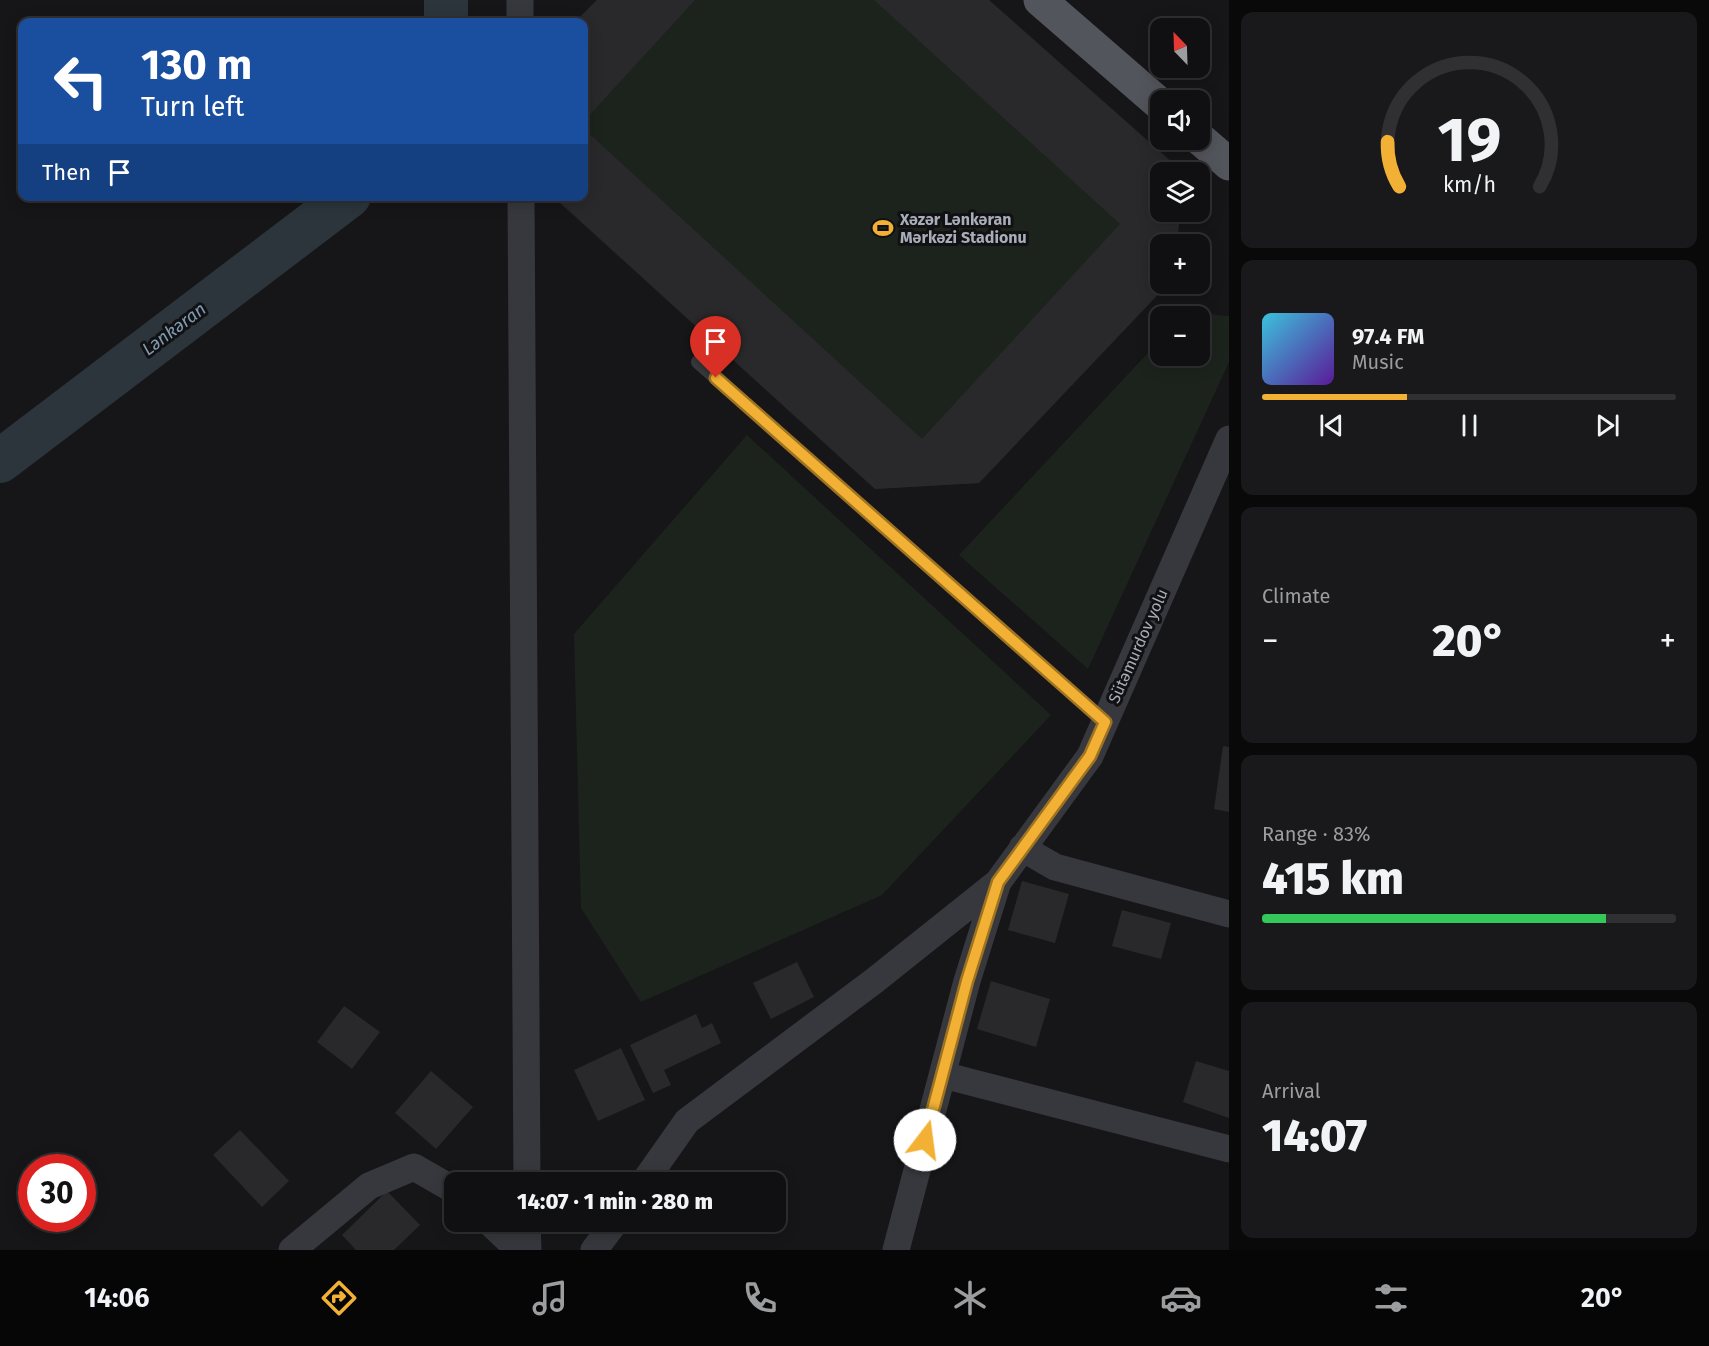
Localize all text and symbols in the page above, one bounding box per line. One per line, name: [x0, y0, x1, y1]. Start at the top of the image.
north arrow: [1150, 18, 1210, 78]
map controls: [1150, 18, 1210, 366]
text: 130 m: [141, 40, 252, 90]
icon: left: [42, 42, 120, 120]
button: sound: [1150, 90, 1210, 150]
text: Turn left: [141, 91, 244, 123]
text: 19: [1437, 103, 1501, 178]
icon: arrive: [103, 156, 136, 189]
text: Then: [42, 159, 91, 186]
button: layers: [1150, 162, 1210, 222]
text: km/h: [1442, 172, 1496, 198]
place label: Xəzər Lənkəran Mərkəzi Stadionu: [899, 210, 1027, 247]
sports icon: Xəzər Lənkəran Mərkəzi Stadionu: [871, 216, 895, 240]
button: +: [1150, 234, 1210, 294]
water label: Lənkəran: [138, 298, 210, 360]
button: −: [1150, 306, 1210, 366]
pin: [690, 316, 741, 378]
text: 97.4 FM: [1352, 323, 1424, 350]
icon: arrive: [699, 325, 732, 358]
text: Music: [1352, 350, 1404, 374]
icon: previous: [1315, 409, 1348, 442]
icon: pause: [1453, 409, 1486, 442]
icon: next: [1591, 409, 1624, 442]
text: Climate: [1262, 584, 1330, 608]
street label: Sütəmurdov yolu: [1104, 586, 1172, 706]
text: 20°: [1432, 614, 1506, 668]
text: −: [1262, 621, 1279, 661]
text: +: [1660, 621, 1676, 661]
text: Range · 83%: [1262, 822, 1370, 846]
text: 415 km: [1262, 852, 1404, 906]
text: Arrival: [1262, 1079, 1321, 1103]
position arrow: [893, 1108, 957, 1172]
text: 14:07: [1262, 1109, 1367, 1163]
speed limit sign: 30: [18, 1154, 96, 1232]
text: 14:07 · 1 min · 280 m: [517, 1188, 713, 1215]
icon: directions: [318, 1277, 360, 1319]
icon: music: [529, 1277, 571, 1319]
icon: phone: [739, 1277, 781, 1319]
icon: climate: [949, 1277, 991, 1319]
icon: car: [1160, 1277, 1202, 1319]
icon: filters: [1370, 1277, 1412, 1319]
text: 14:06: [84, 1282, 150, 1314]
text: 20°: [1581, 1282, 1625, 1314]

